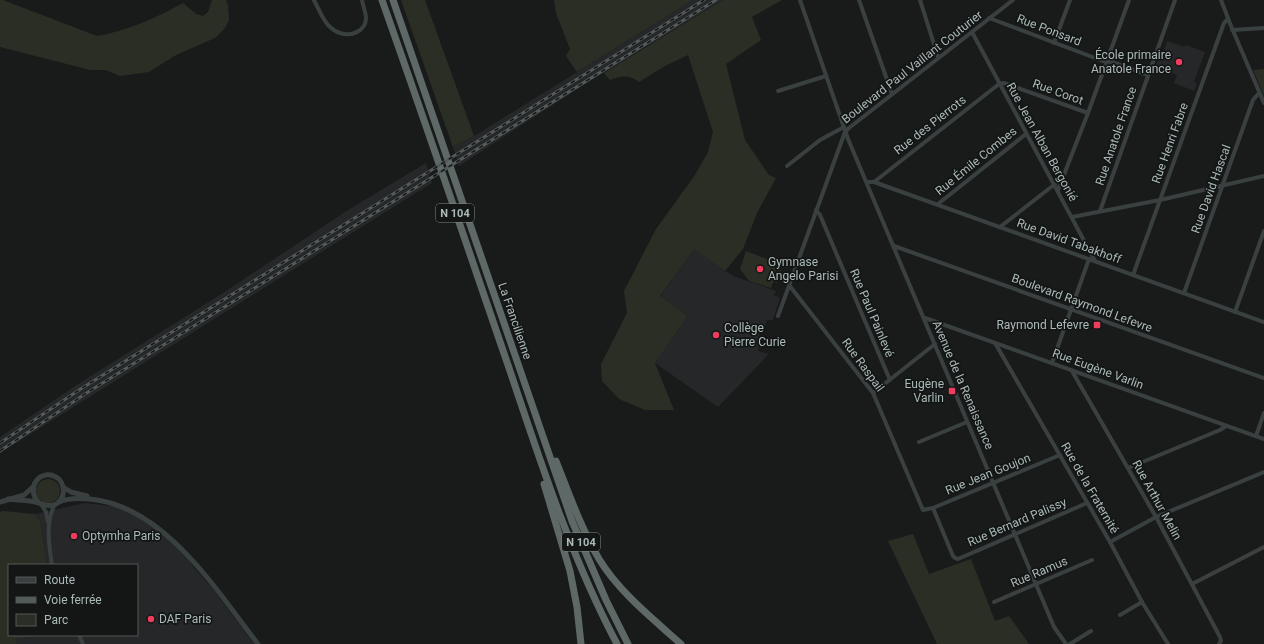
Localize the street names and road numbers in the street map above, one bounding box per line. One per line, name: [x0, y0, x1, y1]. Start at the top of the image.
street label: Boulevard Paul Vaillant Couturier: [839, 8, 985, 126]
street label: Rue Ponsard: [1015, 11, 1083, 49]
street label: Rue Corot: [1031, 76, 1085, 108]
street label: Rue Jean Alban Bergonié: [1004, 80, 1080, 204]
street label: Rue Anatole France: [1093, 85, 1139, 187]
street label: Rue des Pierrots: [891, 93, 969, 157]
street label: Rue Henri Fabre: [1149, 101, 1191, 185]
street label: Rue Émile Combes: [932, 123, 1019, 198]
street label: Rue David Hascal: [1188, 143, 1234, 235]
road number: N 104: [436, 204, 474, 222]
street label: Rue David Tabakhoff: [1015, 216, 1124, 267]
street label: Rue Paul Painlevé: [847, 267, 897, 359]
street label: Boulevard Raymond Lefevre: [1010, 271, 1154, 335]
street label: La Francilienne: [495, 281, 535, 361]
street label: Avenue de la Renaissance: [929, 318, 997, 452]
street label: Rue Raspail: [839, 336, 887, 394]
street label: Rue Eugène Varlin: [1050, 346, 1146, 392]
street label: Rue de la Fraternité: [1058, 440, 1122, 536]
street label: Rue Jean Goujon: [943, 451, 1033, 497]
street label: Rue Arthur Melin: [1129, 458, 1185, 542]
street label: Rue Bernard Palissy: [965, 495, 1069, 549]
road number: N 104: [562, 533, 600, 551]
street label: Rue Ramus: [1008, 554, 1070, 590]

